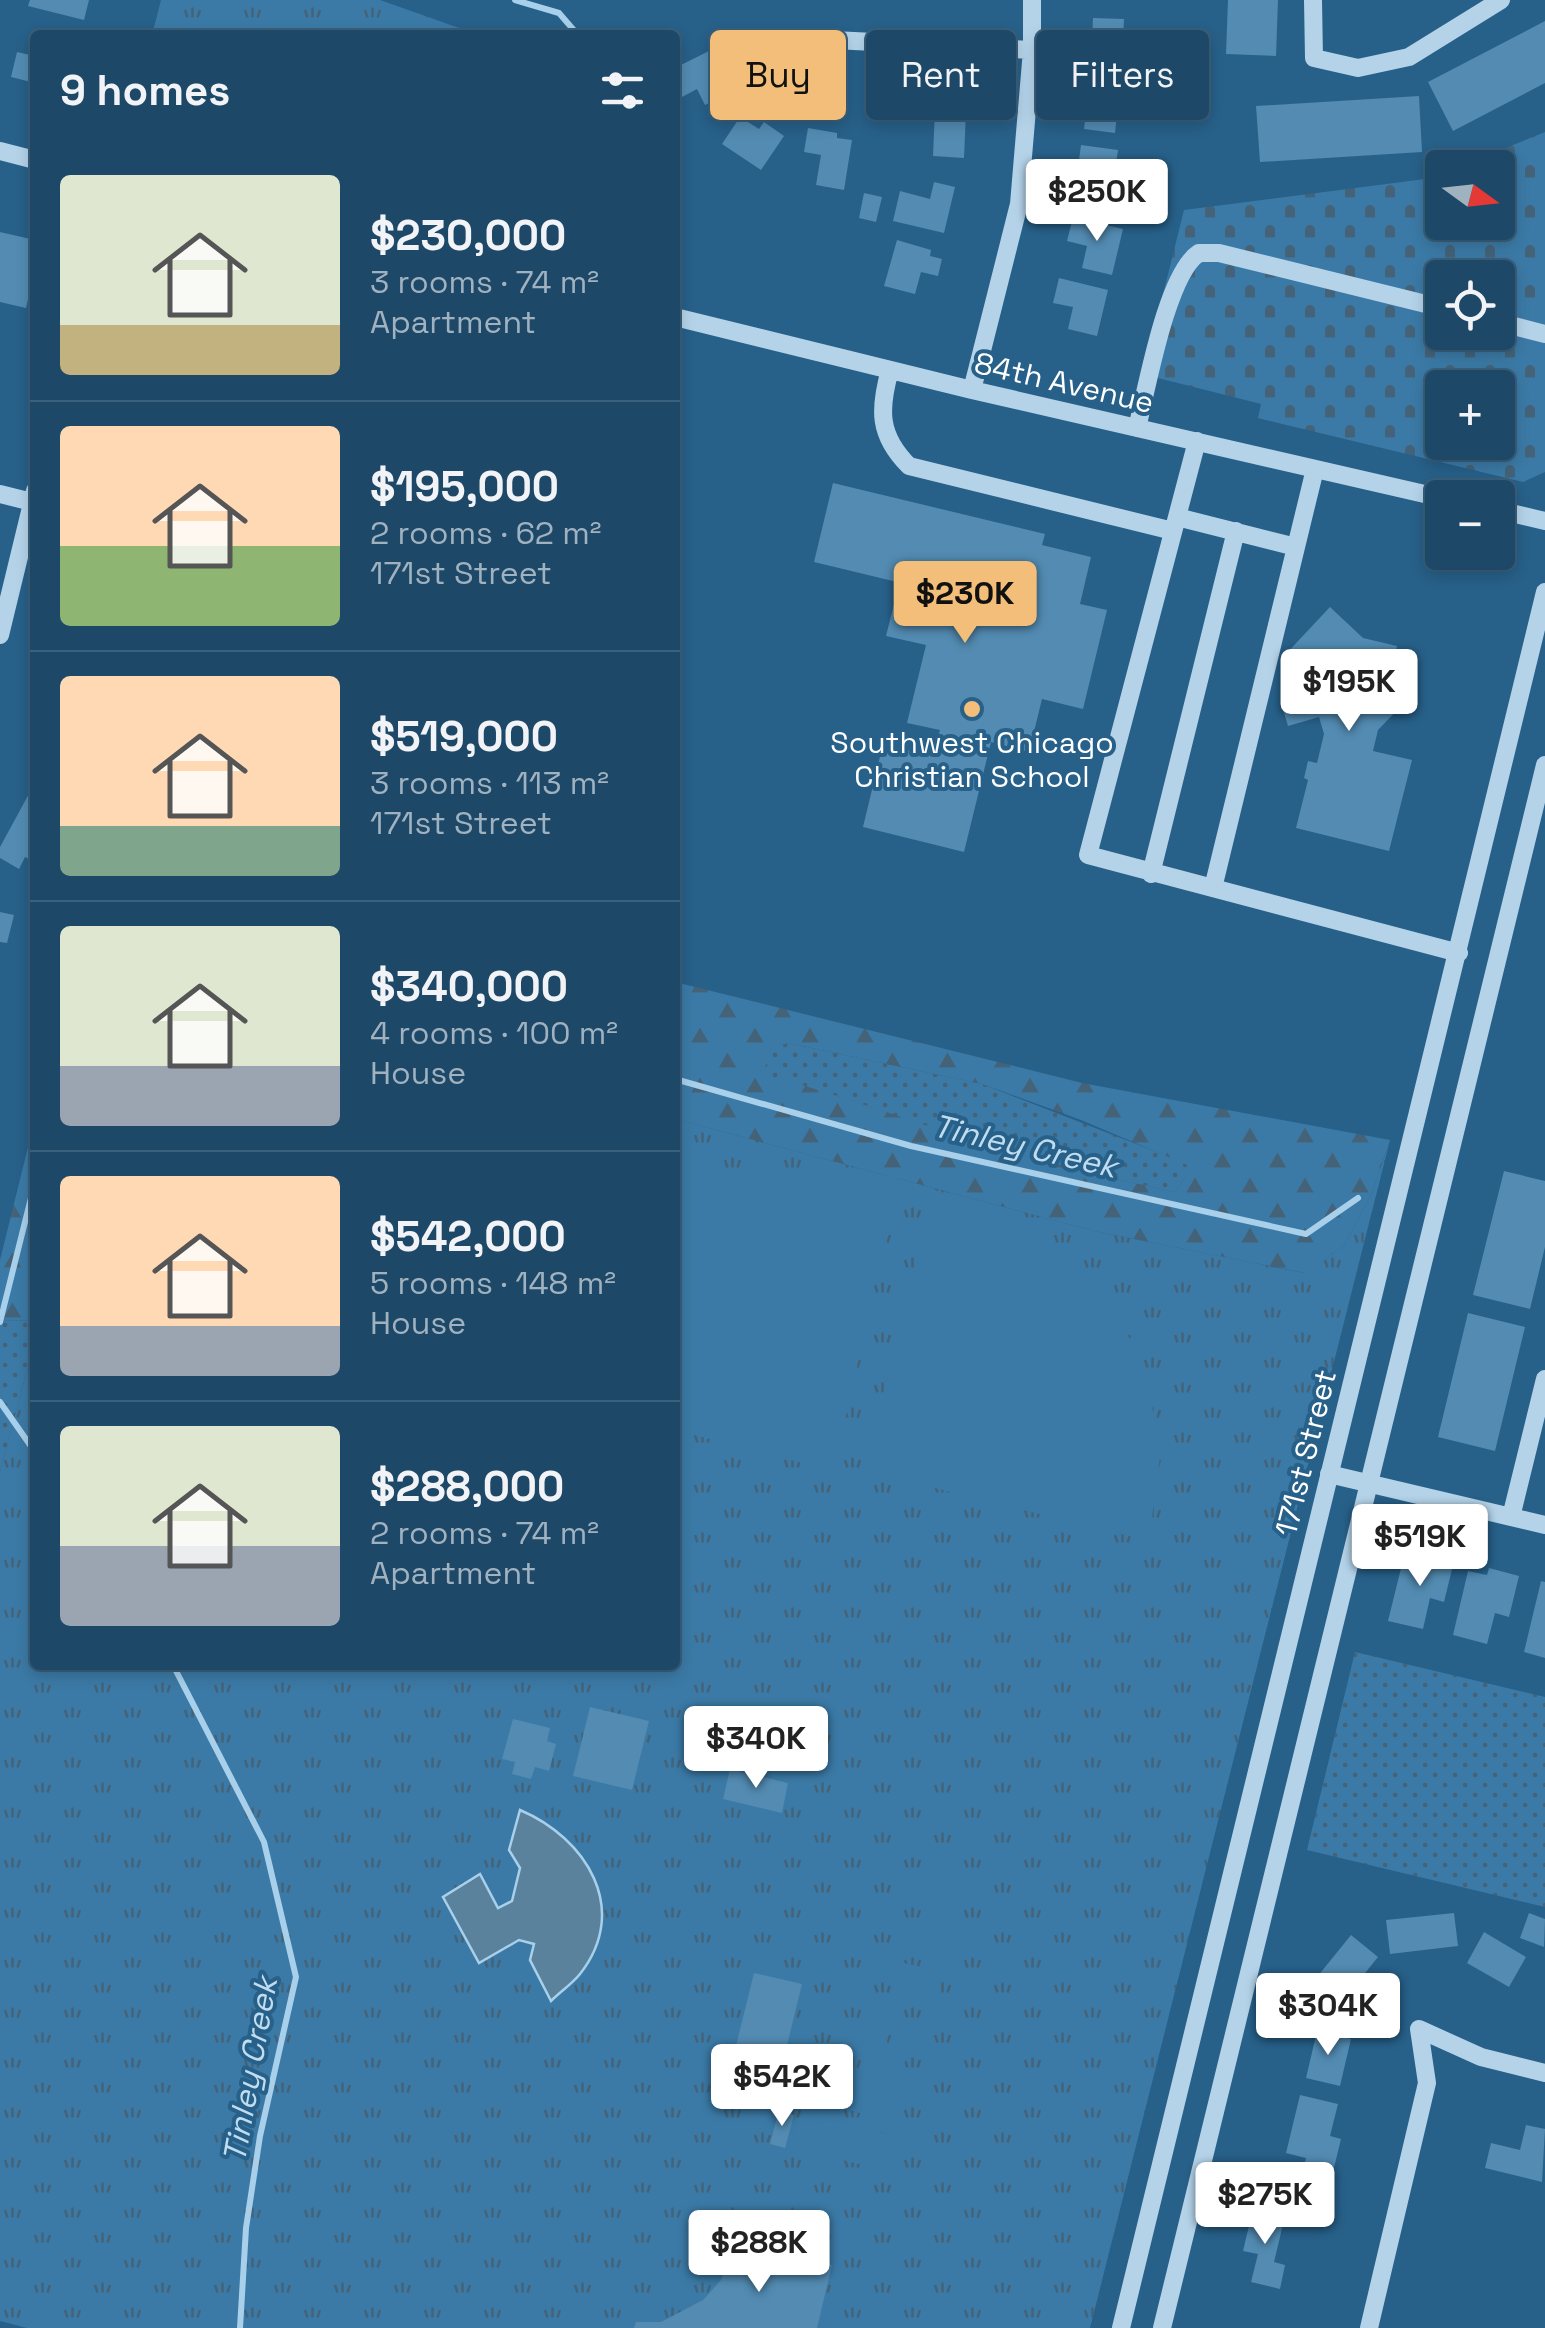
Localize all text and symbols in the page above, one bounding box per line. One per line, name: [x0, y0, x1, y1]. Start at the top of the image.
chip: Buy: [710, 30, 846, 120]
chip: Rent: [866, 30, 1016, 120]
chip: Filters: [1036, 30, 1209, 120]
icon: filters: [595, 63, 650, 118]
text: 9 homes: [60, 64, 230, 117]
north arrow: [1425, 150, 1515, 240]
map controls: [1425, 150, 1515, 570]
pin: $250K: [1027, 159, 1167, 244]
text: $250K: [1048, 171, 1146, 211]
text: $230,000: [370, 209, 566, 262]
icon: home: [140, 215, 260, 335]
button: locate: [1425, 260, 1515, 350]
text: 3 rooms · 74 m²: [370, 262, 599, 302]
text: Apartment: [370, 302, 536, 342]
street label: 84th Avenue: [971, 343, 1158, 422]
button: +: [1425, 370, 1515, 460]
text: $195,000: [370, 460, 559, 513]
icon: home: [140, 466, 260, 586]
button: −: [1425, 480, 1515, 570]
text: 2 rooms · 62 m²: [370, 513, 602, 553]
text: 171st Street: [370, 553, 552, 593]
pin: $230K: [895, 561, 1035, 646]
text: $230K: [916, 573, 1014, 613]
pin: $195K: [1279, 649, 1419, 734]
text: $195K: [1303, 661, 1395, 701]
marker: Southwest Chicago Christian School: [961, 698, 983, 720]
text: $519,000: [370, 710, 558, 763]
icon: home: [140, 716, 260, 836]
place label: Southwest Chicago Christian School: [830, 723, 1114, 796]
text: 3 rooms · 113 m²: [370, 763, 609, 803]
text: 171st Street: [370, 803, 552, 843]
text: $340,000: [370, 960, 568, 1013]
icon: home: [140, 966, 260, 1086]
text: 4 rooms · 100 m²: [370, 1013, 618, 1053]
text: House: [370, 1053, 466, 1093]
water label: Tinley Creek: [929, 1105, 1125, 1187]
text: $542,000: [370, 1210, 566, 1263]
icon: home: [140, 1216, 260, 1336]
text: 5 rooms · 148 m²: [370, 1263, 616, 1303]
text: House: [370, 1303, 466, 1343]
street label: 171st Street: [1266, 1366, 1345, 1540]
text: $288,000: [370, 1460, 564, 1513]
icon: home: [140, 1466, 260, 1586]
pin: $519K: [1350, 1504, 1490, 1589]
text: 2 rooms · 74 m²: [370, 1513, 599, 1553]
text: $519K: [1374, 1516, 1466, 1556]
text: Apartment: [370, 1553, 536, 1593]
pin: $340K: [686, 1706, 826, 1791]
text: $340K: [706, 1718, 806, 1758]
water label: Tinley Creek: [214, 1970, 287, 2166]
pin: $304K: [1258, 1973, 1398, 2058]
text: $304K: [1278, 1985, 1378, 2025]
pin: $542K: [712, 2044, 852, 2129]
text: $542K: [733, 2056, 831, 2096]
pin: $275K: [1195, 2162, 1335, 2247]
text: $275K: [1217, 2174, 1313, 2214]
pin: $288K: [689, 2210, 829, 2295]
text: $288K: [711, 2222, 807, 2262]

